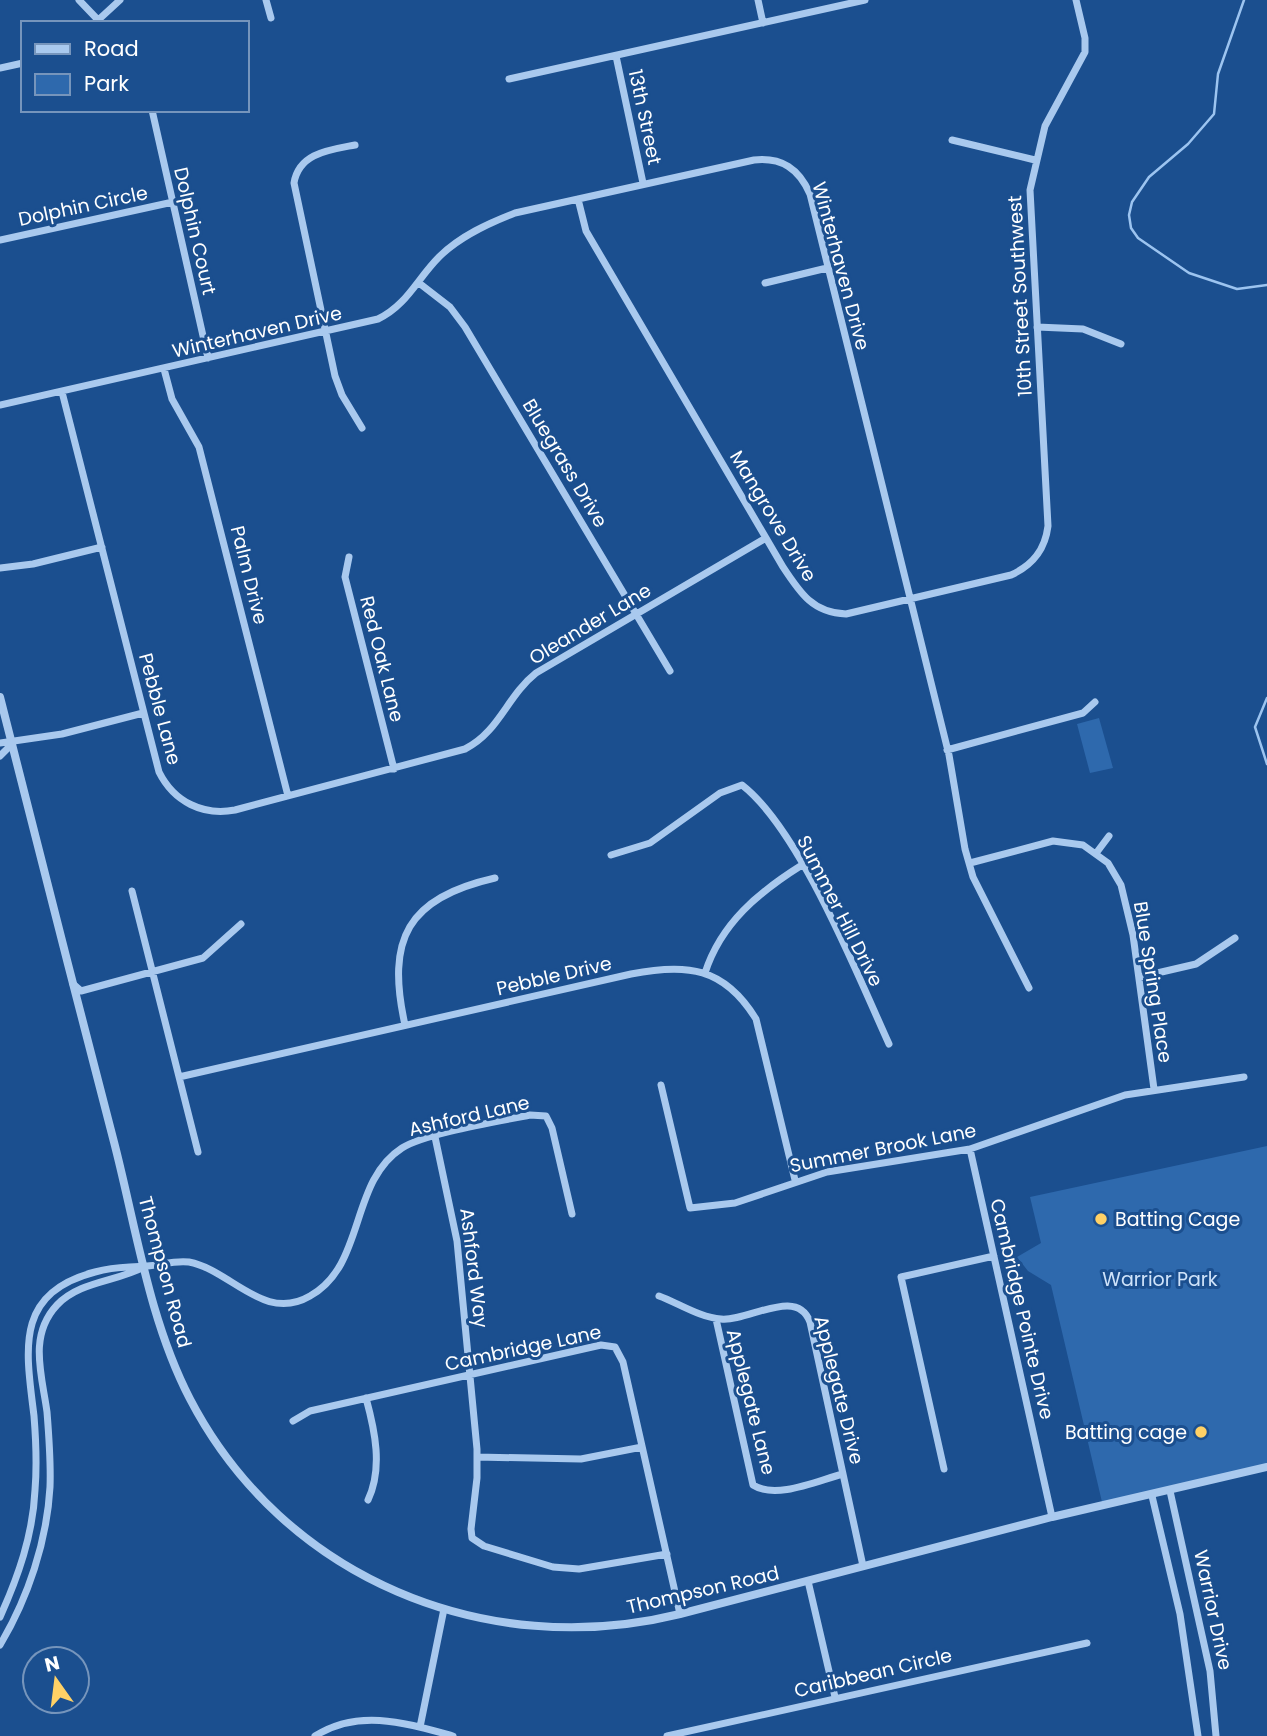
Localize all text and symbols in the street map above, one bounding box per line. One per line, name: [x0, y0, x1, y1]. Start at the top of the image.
legend: [21, 21, 248, 112]
text: Road: [84, 34, 139, 63]
street label: 13th Street: [622, 67, 668, 167]
text: Park: [84, 69, 129, 98]
street label: Dolphin Court: [167, 165, 223, 298]
street label: Dolphin Circle: [16, 179, 150, 233]
street label: Winterhaven Drive: [806, 179, 876, 353]
street label: 10th Street Southwest: [1001, 195, 1039, 397]
street label: Winterhaven Drive: [169, 299, 345, 365]
street label: Bluegrass Drive: [516, 394, 614, 532]
street label: Mangrove Drive: [723, 445, 823, 587]
street label: Palm Drive: [224, 523, 274, 627]
street label: Oleander Lane: [524, 577, 656, 671]
street label: Red Oak Lane: [353, 593, 411, 725]
street label: Pebble Lane: [132, 650, 188, 768]
street label: Summer Hill Drive: [790, 831, 890, 991]
street label: Blue Spring Place: [1127, 899, 1179, 1065]
street label: Pebble Drive: [494, 950, 614, 1002]
street label: Ashford Lane: [406, 1089, 532, 1143]
street label: Summer Brook Lane: [788, 1117, 978, 1179]
street label: Thompson Road: [132, 1193, 198, 1351]
street label: Cambridge Pointe Drive: [983, 1196, 1061, 1422]
place label: Batting Cage: [1115, 1206, 1240, 1233]
street label: Ashford Way: [453, 1207, 495, 1330]
marker: Batting Cage: [1093, 1211, 1109, 1227]
park label: Warrior Park: [1102, 1266, 1218, 1293]
street label: Applegate Drive: [808, 1313, 870, 1467]
street label: Cambridge Lane: [442, 1318, 604, 1378]
street label: Applegate Lane: [720, 1326, 782, 1478]
place label: Batting cage: [1065, 1419, 1187, 1446]
marker: Batting cage: [1193, 1424, 1209, 1440]
street label: Warrior Drive: [1187, 1547, 1239, 1673]
street label: Thompson Road: [624, 1559, 782, 1621]
street label: Caribbean Circle: [791, 1642, 955, 1704]
north arrow: [21, 1645, 91, 1715]
text: N: [42, 1649, 62, 1679]

